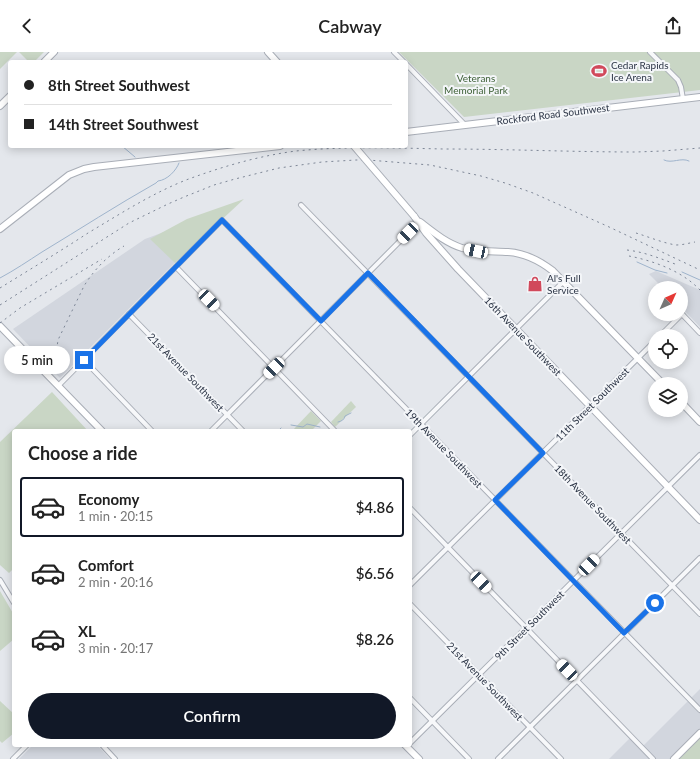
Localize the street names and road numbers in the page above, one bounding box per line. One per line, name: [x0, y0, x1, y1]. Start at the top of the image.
street label: Rockford Road Southwest: [496, 101, 611, 127]
street label: 16th Avenue Southwest: [482, 294, 564, 378]
street label: 21st Avenue Southwest: [146, 330, 227, 414]
street label: 11th Street Southwest: [553, 364, 632, 443]
street label: 19th Avenue Southwest: [403, 406, 485, 490]
street label: 18th Avenue Southwest: [552, 462, 634, 546]
street label: 9th Street Southwest: [492, 588, 566, 662]
street label: 21st Avenue Southwest: [445, 639, 526, 723]

